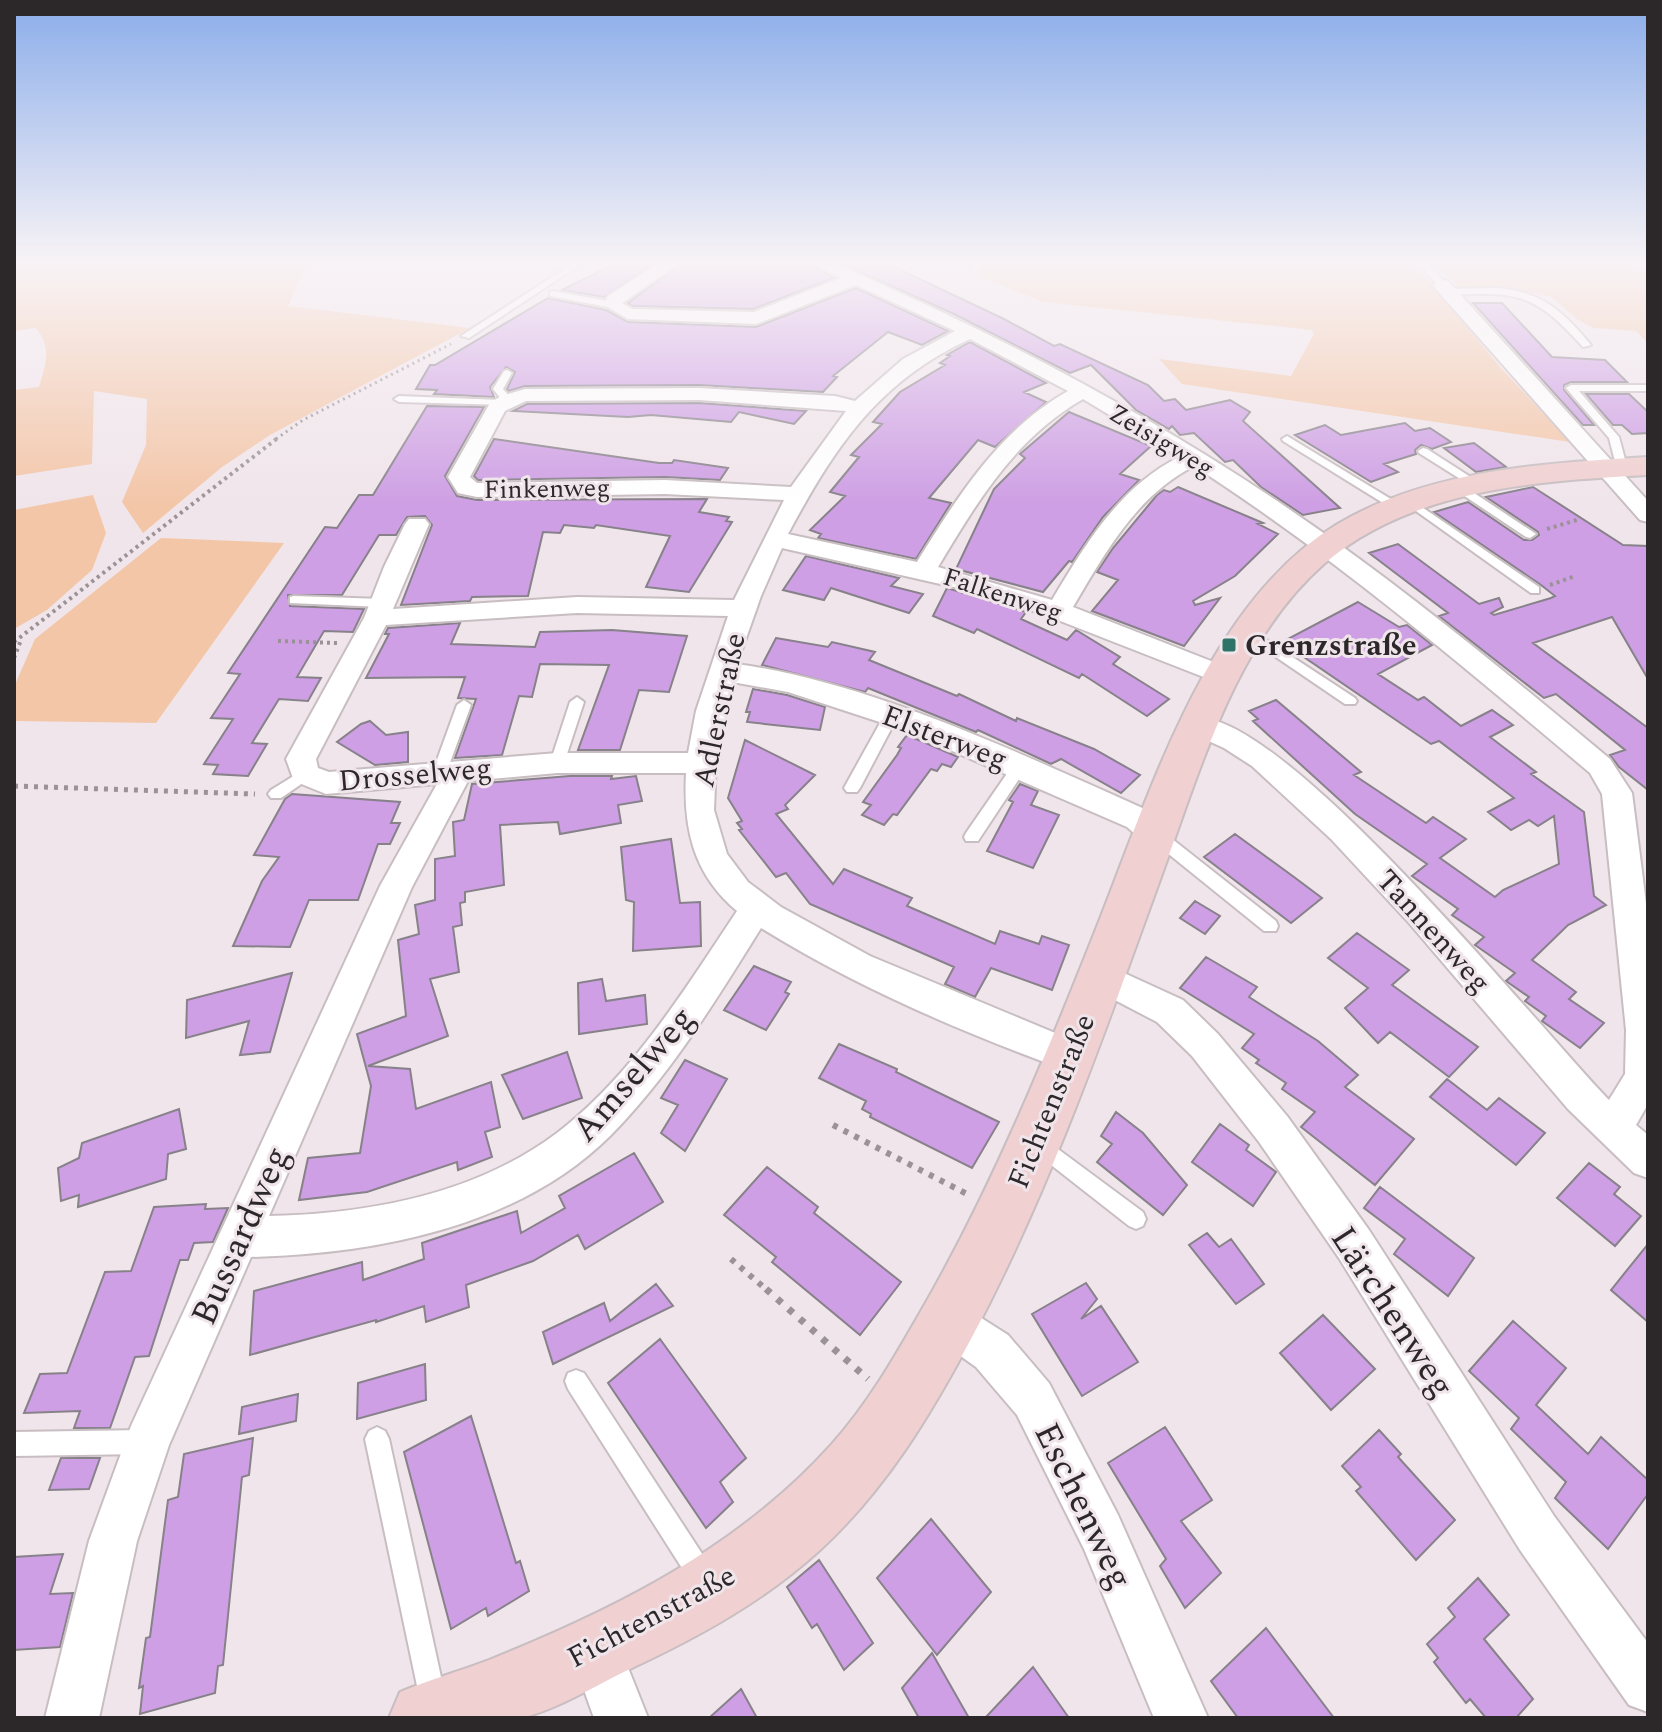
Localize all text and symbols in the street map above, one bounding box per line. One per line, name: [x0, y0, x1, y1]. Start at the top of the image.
street label: Zeisigweg: [1101, 394, 1222, 488]
street label: Finkenweg: [483, 468, 611, 510]
street label: Falkenweg: [938, 557, 1068, 633]
place label: Grenzstraße: [1245, 623, 1417, 669]
street label: Adlerstraße: [681, 629, 759, 792]
marker: Grenzstraße: [1220, 636, 1238, 654]
street label: Elsterweg: [875, 693, 1014, 783]
street label: Drosselweg: [336, 745, 494, 805]
street label: Tannenweg: [1365, 859, 1502, 1004]
street label: Amselweg: [559, 994, 709, 1155]
street label: Fichtenstraße: [996, 1007, 1108, 1196]
street label: Bussardweg: [177, 1138, 305, 1334]
street label: Lärchenweg: [1316, 1216, 1468, 1409]
street label: Eschenweg: [1019, 1413, 1147, 1599]
street label: Fichtenstraße: [559, 1553, 744, 1681]

